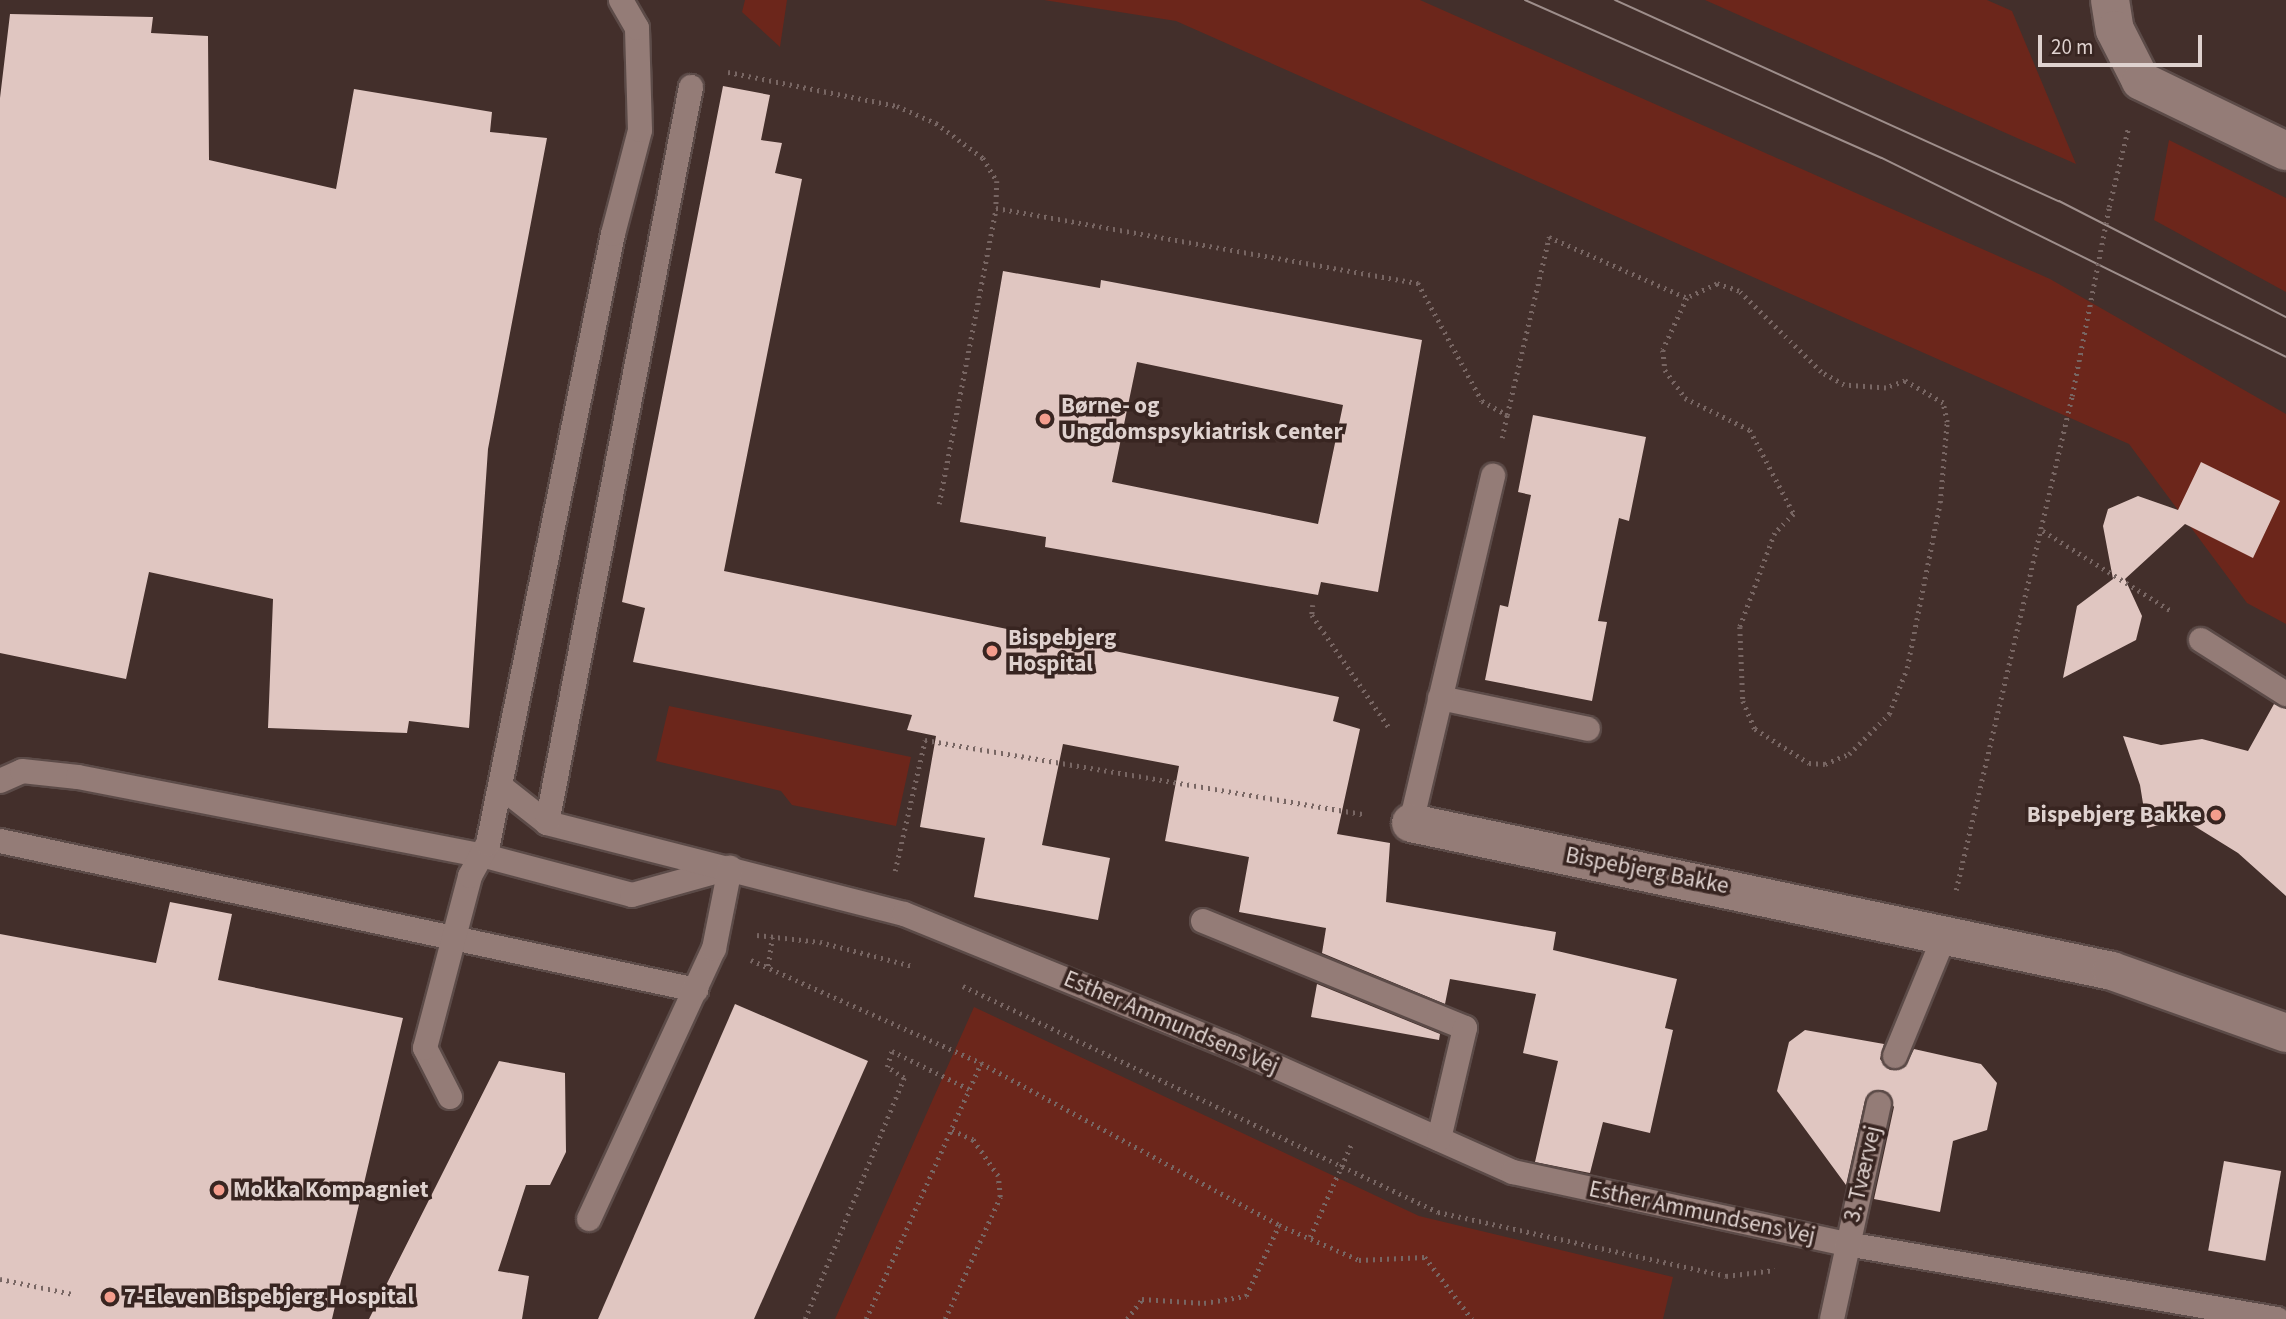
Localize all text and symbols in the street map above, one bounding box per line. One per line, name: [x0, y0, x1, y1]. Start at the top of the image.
scale bar: [2041, 21, 2206, 65]
text: 20 m: [2051, 32, 2093, 62]
place label: Børne- og Ungdomspsykiatrisk Center: [1061, 392, 1343, 446]
marker: Børne- og Ungdomspsykiatrisk Center: [1035, 409, 1055, 429]
place label: Bispebjerg Hospital: [1008, 624, 1116, 678]
marker: Bispebjerg Hospital: [982, 641, 1002, 661]
place label: Bispebjerg Bakke: [2027, 801, 2202, 829]
marker: Bispebjerg Bakke: [2208, 807, 2224, 823]
street label: Bispebjerg Bakke: [1563, 842, 1731, 900]
street label: Esther Ammundsens Vej: [1060, 965, 1282, 1081]
street label: 3. Tværvej: [1839, 1123, 1887, 1225]
place label: Mokka Kompagniet: [233, 1176, 429, 1204]
street label: Esther Ammundsens Vej: [1586, 1176, 1818, 1250]
marker: Mokka Kompagniet: [211, 1182, 227, 1198]
place label: 7-Eleven Bispebjerg Hospital: [124, 1283, 414, 1311]
marker: 7-Eleven Bispebjerg Hospital: [102, 1289, 118, 1305]

